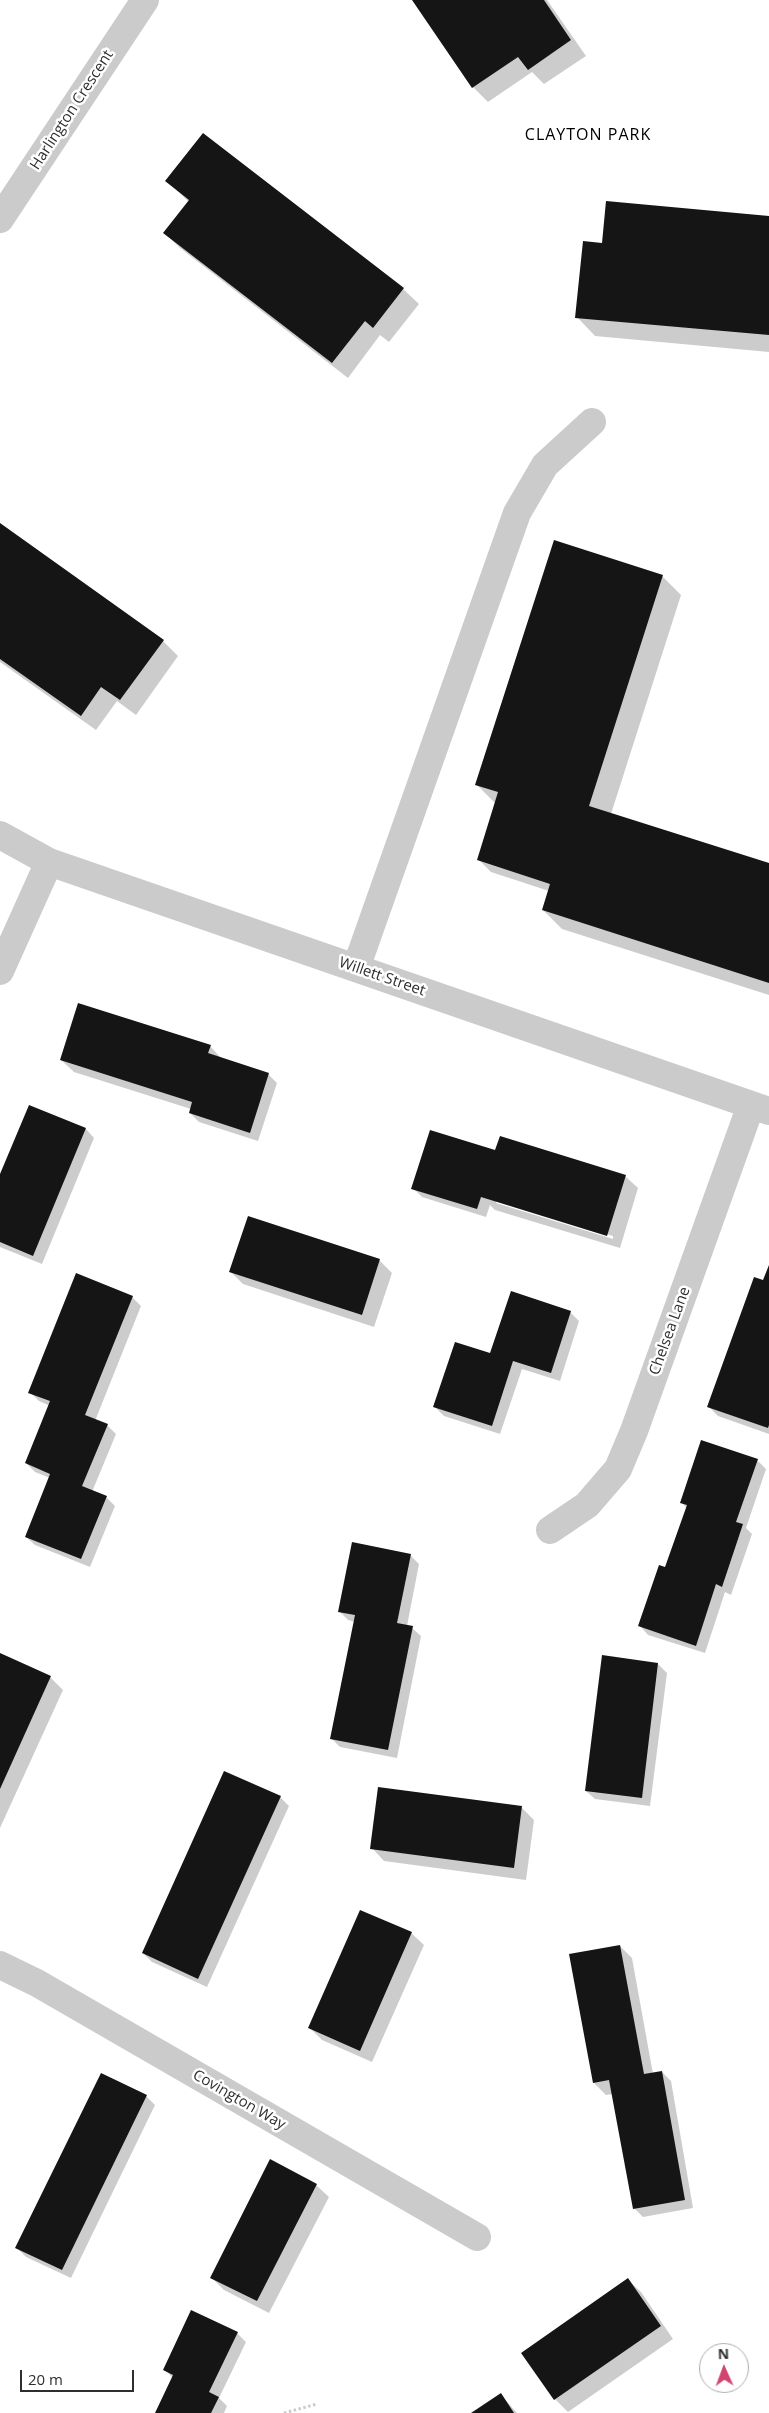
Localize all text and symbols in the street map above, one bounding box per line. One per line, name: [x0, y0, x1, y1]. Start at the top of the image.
street label: Harlington Crescent: [27, 47, 117, 173]
district label: CLAYTON PARK: [523, 125, 653, 145]
street label: Willett Street: [336, 954, 428, 1000]
street label: Chelsea Lane: [646, 1284, 694, 1378]
street label: Covington Way: [189, 2066, 289, 2134]
north arrow: [699, 2343, 749, 2393]
text: N: [717, 2344, 730, 2363]
scale bar: [22, 2360, 136, 2392]
text: 20 m: [28, 2369, 63, 2389]

